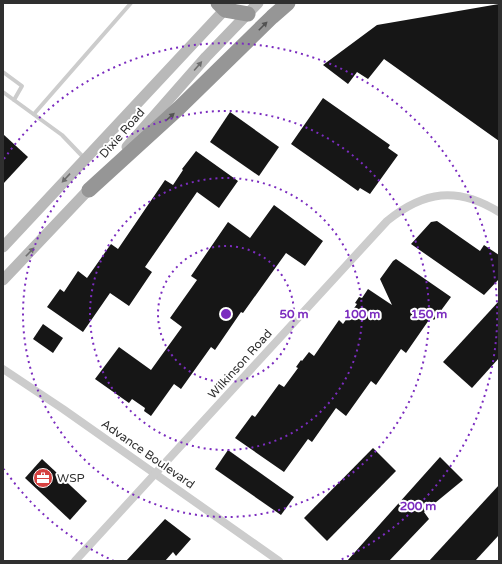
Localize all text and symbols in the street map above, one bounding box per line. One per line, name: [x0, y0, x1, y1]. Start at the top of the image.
one-way arrow: [258, 21, 268, 31]
one-way arrow: [194, 61, 203, 72]
street label: Dixie Road: [97, 105, 147, 161]
one-way arrow: [165, 112, 175, 121]
one-way arrow: [62, 173, 71, 184]
one-way arrow: [25, 247, 34, 256]
centre of rings: [219, 307, 233, 321]
text: 50 m: [279, 307, 309, 321]
text: 100 m: [344, 307, 380, 321]
text: 150 m: [411, 307, 447, 321]
street label: Wilkinson Road: [205, 326, 275, 402]
street label: Advance Boulevard: [99, 417, 197, 491]
office icon: WSP: [32, 467, 54, 489]
place label: WSP: [57, 471, 85, 485]
text: 200 m: [400, 499, 436, 513]

